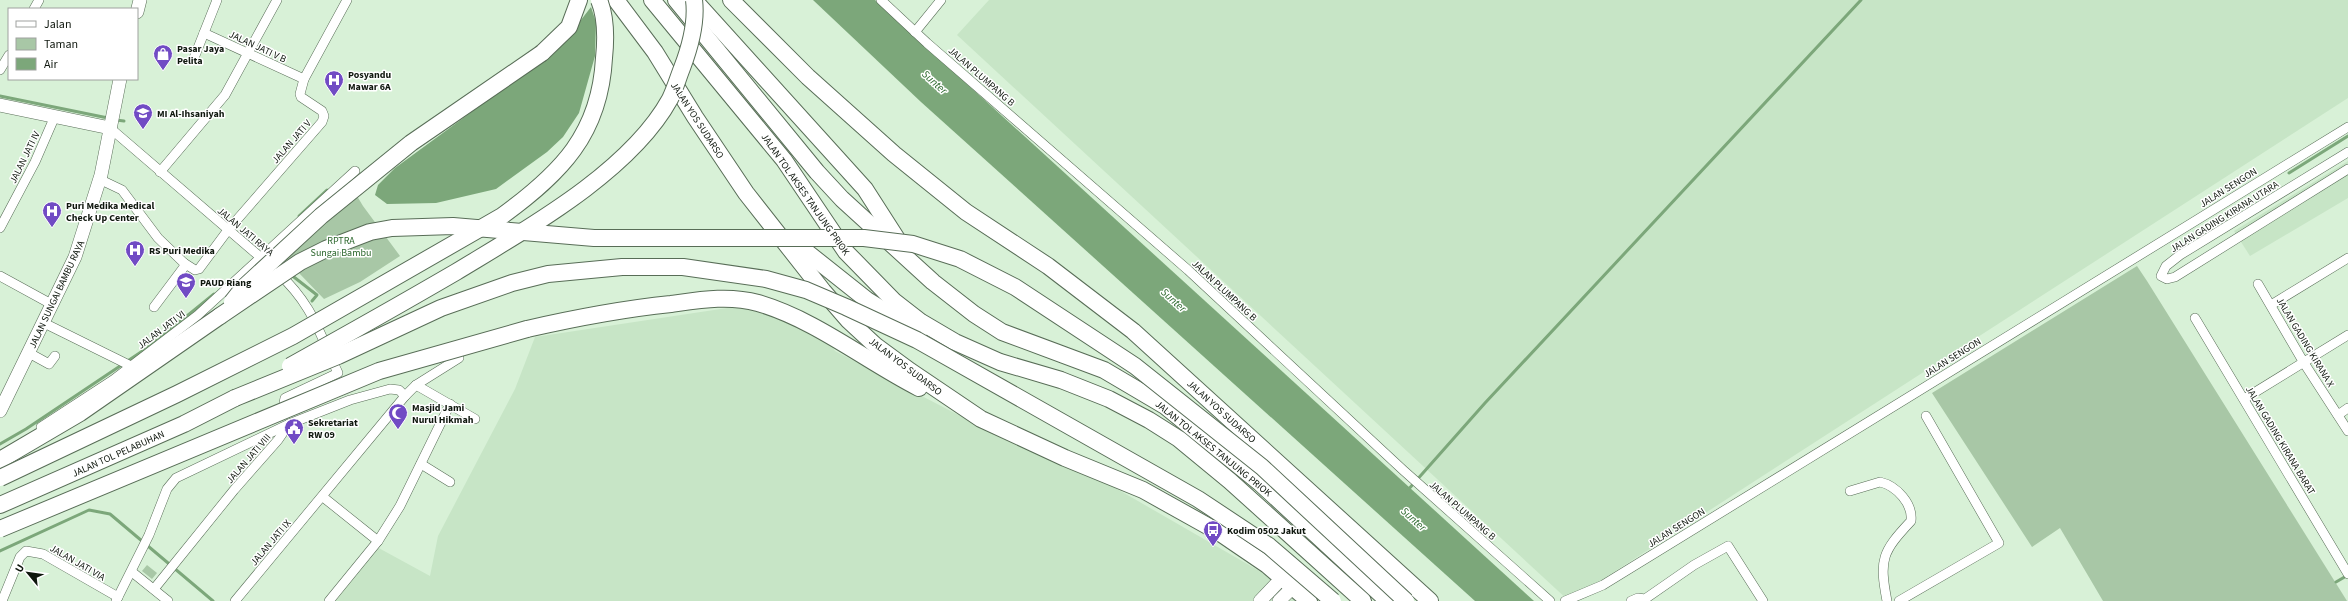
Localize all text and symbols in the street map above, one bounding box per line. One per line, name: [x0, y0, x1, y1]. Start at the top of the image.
legend: [8, 8, 138, 80]
text: Jalan: [44, 16, 71, 33]
street label: JALAN JATI V B: [227, 28, 289, 66]
text: Taman: [44, 36, 78, 53]
place label: Pasar Jaya Pelita: [177, 42, 224, 68]
shop icon: Pasar Jaya Pelita: [152, 43, 174, 71]
street label: JALAN PLUMPANG B: [945, 44, 1018, 110]
text: Air: [44, 56, 58, 73]
water label: Sunter: [919, 67, 952, 99]
place label: Posyandu Mawar 6A: [348, 68, 391, 94]
hospital icon: Posyandu Mawar 6A: [323, 69, 345, 97]
street label: JALAN YOS SUDARSO: [667, 80, 727, 162]
school or university icon: MI Al-Ihsaniyah: [132, 102, 154, 130]
place label: MI Al-Ihsaniyah: [157, 107, 225, 121]
street label: JALAN JATI V: [269, 116, 315, 167]
street label: JALAN JATI IV: [6, 128, 44, 186]
street label: JALAN TOL AKSES TANJUNG PRIOK: [758, 131, 853, 258]
street label: JALAN SENGON: [2197, 165, 2260, 211]
street label: JALAN GADING KIRANA UTARA: [2168, 177, 2282, 256]
place label: Puri Medika Medical Check Up Center: [66, 199, 154, 225]
hospital icon: Puri Medika Medical Check Up Center: [41, 200, 63, 228]
street label: JALAN JATI RAYA: [214, 204, 277, 260]
park label: RPTRA Sungai Bambu: [311, 234, 371, 260]
street label: JALAN SUNGAI BAMBU RAYA: [26, 238, 88, 351]
hospital icon: RS Puri Medika: [124, 239, 146, 267]
place label: RS Puri Medika: [149, 244, 215, 258]
street label: JALAN PLUMPANG B: [1189, 257, 1260, 325]
school or university icon: PAUD Riang: [175, 271, 197, 299]
place label: PAUD Riang: [200, 276, 252, 290]
water label: Sunter: [1158, 285, 1191, 317]
street label: JALAN GADING KIRANA X: [2273, 295, 2338, 390]
street label: JALAN JATI VI: [135, 307, 188, 352]
street label: JALAN YOS SUDARSO: [866, 335, 945, 399]
street label: JALAN SENGON: [1921, 335, 1984, 381]
street label: JALAN YOS SUDARSO: [1184, 377, 1259, 447]
street label: JALAN GADING KIRANA BARAT: [2242, 384, 2319, 498]
street label: JALAN TOL AKSES TANJUNG PRIOK: [1152, 397, 1275, 500]
place label: Masjid Jami Nurul Hikmah: [412, 401, 474, 427]
mosque icon: Masjid Jami Nurul Hikmah: [387, 402, 409, 430]
place label: Sekretariat RW 09: [308, 416, 358, 442]
public building icon: Sekretariat RW 09: [283, 417, 305, 445]
street label: JALAN TOL PELABUHAN: [70, 427, 167, 481]
street label: JALAN JATI VIII: [223, 431, 274, 487]
street label: JALAN PLUMPANG B: [1426, 478, 1499, 544]
water label: Sunter: [1398, 504, 1431, 536]
street label: JALAN SENGON: [1645, 505, 1708, 551]
street label: JALAN JATI IX: [247, 517, 294, 569]
bus stop icon: Kodim 0502 Jakut: [1202, 519, 1224, 547]
place label: Kodim 0502 Jakut: [1227, 524, 1306, 538]
street label: JALAN JATI VIA: [47, 541, 108, 585]
north arrow: [8, 553, 48, 593]
text: U: [11, 562, 28, 575]

